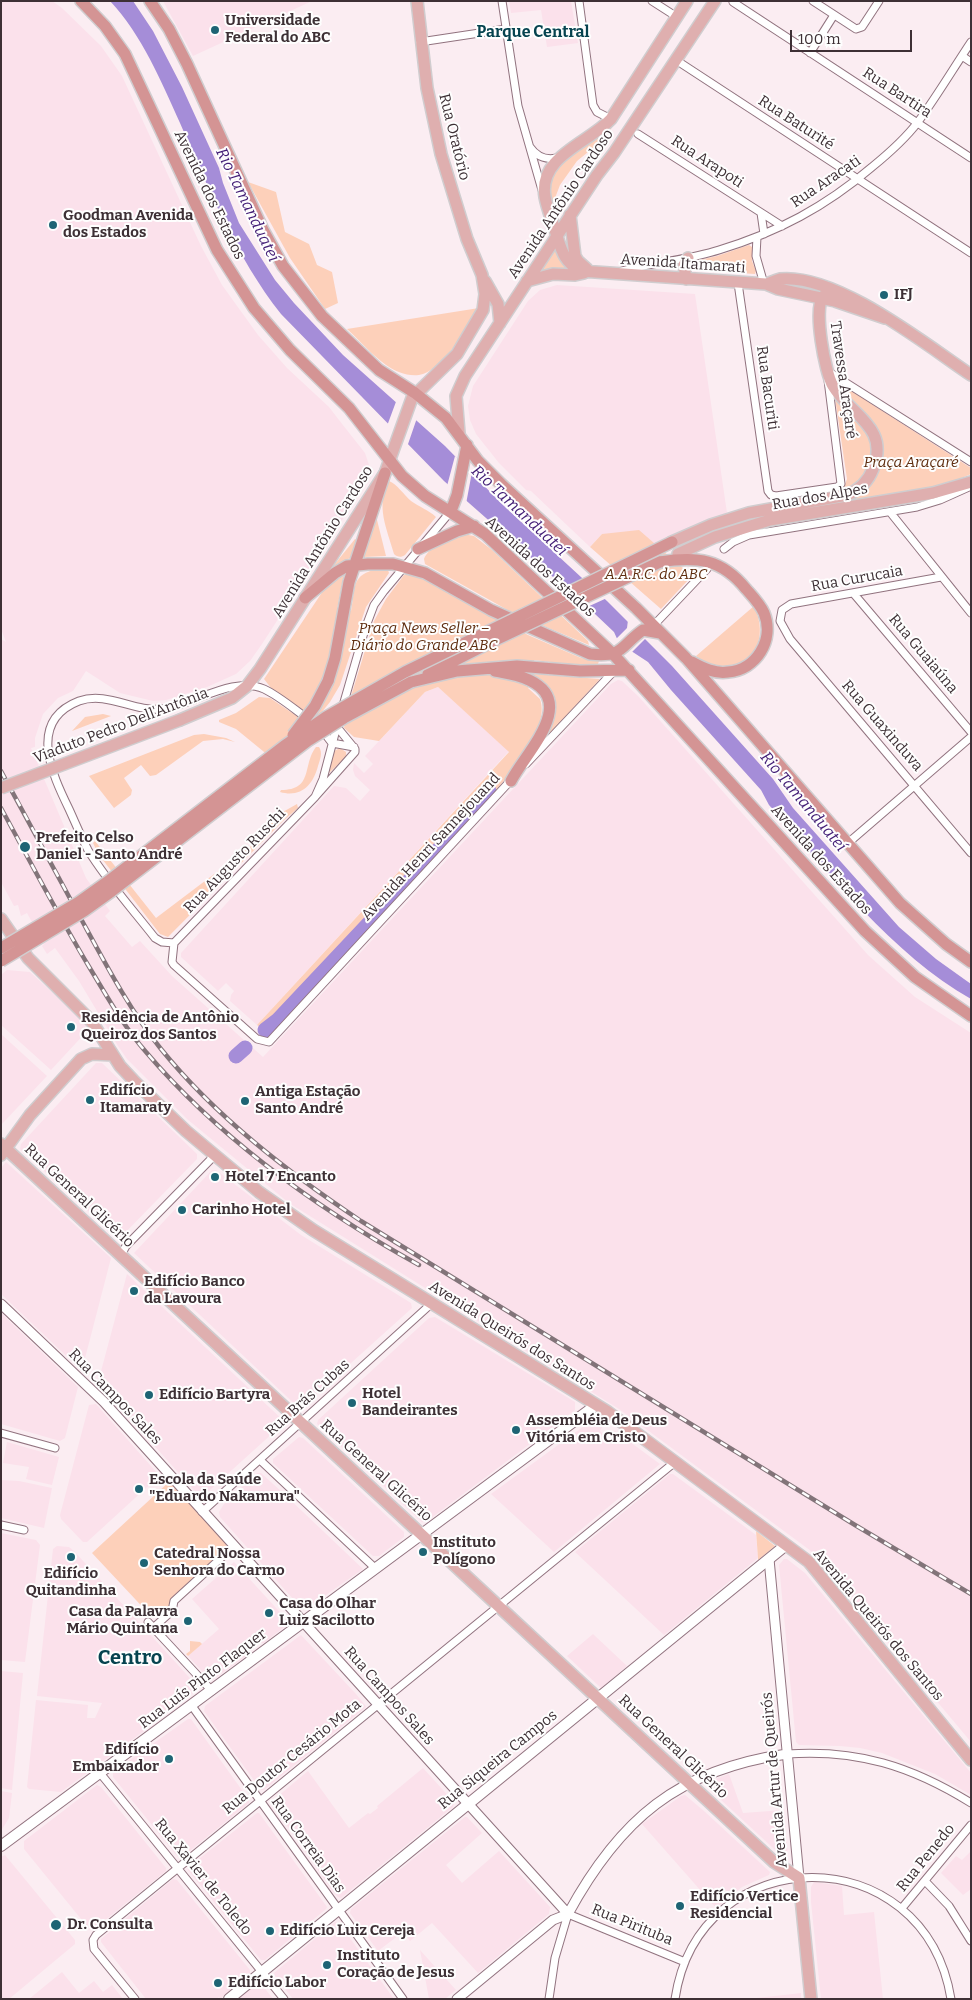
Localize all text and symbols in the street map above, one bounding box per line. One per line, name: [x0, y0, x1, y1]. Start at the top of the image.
place label: Universidade Federal do ABC: [225, 12, 331, 47]
scale bar: [792, 20, 914, 52]
district label: Parque Central: [476, 23, 590, 43]
marker: Universidade Federal do ABC: [209, 24, 221, 36]
text: 100 m: [798, 30, 841, 48]
street label: Rua Bartira: [859, 64, 935, 122]
street label: Rua Oratório: [435, 92, 473, 182]
street label: Rua Baturité: [755, 92, 837, 154]
street label: Avenida Antônio Cardoso: [504, 126, 618, 282]
street label: Avenida dos Estados: [170, 127, 248, 263]
street label: Rua Arapoti: [668, 132, 746, 192]
water label: Rio Tamanduateí: [211, 145, 283, 265]
street label: Rua Aracati: [788, 152, 864, 212]
place label: Goodman Avenida dos Estados: [63, 207, 193, 242]
marker: Goodman Avenida dos Estados: [47, 219, 59, 231]
street label: Avenida Itamarati: [620, 251, 746, 277]
place label: IFJ: [894, 286, 913, 304]
marker: IFJ: [878, 289, 890, 301]
street label: Travessa Araçaré: [826, 320, 860, 440]
street label: Rua Bacuriti: [752, 345, 782, 431]
park label: Praça Araçaré: [863, 454, 959, 472]
water label: Rio Tamanduateí: [467, 462, 571, 560]
street label: Avenida Antônio Cardoso: [269, 463, 377, 621]
street label: Rua dos Alpes: [771, 480, 869, 514]
street label: Avenida dos Estados: [481, 513, 599, 621]
street label: Rua Curucaia: [810, 562, 904, 596]
park label: A.A.R.C. do ABC: [605, 566, 707, 584]
street label: Rua Guaiaúna: [885, 611, 961, 697]
park label: Praça News Seller – Diário do Grande ABC: [350, 620, 498, 655]
street label: Rua Guaxinduva: [838, 677, 926, 775]
street label: Viaduto Pedro Dell'Antônia: [31, 684, 211, 768]
water label: Rio Tamanduateí: [756, 748, 850, 856]
street label: Avenida Henri Sannejouand: [358, 769, 504, 925]
street label: Avenida dos Estados: [767, 801, 875, 919]
street label: Rua Augusto Ruschi: [180, 805, 290, 917]
place label: Prefeito Celso Daniel - Santo André: [36, 829, 182, 864]
marker: Prefeito Celso Daniel - Santo André: [18, 840, 32, 854]
place label: Residência de Antônio Queiroz dos Santos: [81, 1009, 239, 1044]
marker: Residência de Antônio Queiroz dos Santos: [65, 1021, 77, 1033]
place label: Edifício Itamaraty: [100, 1082, 172, 1117]
place label: Antiga Estação Santo André: [255, 1083, 360, 1118]
marker: Edifício Itamaraty: [84, 1094, 96, 1106]
marker: Antiga Estação Santo André: [239, 1095, 251, 1107]
street label: Rua General Glicério: [20, 1140, 138, 1252]
place label: Hotel 7 Encanto: [225, 1168, 336, 1186]
marker: Hotel 7 Encanto: [209, 1171, 221, 1183]
place label: Carinho Hotel: [192, 1201, 291, 1219]
marker: Carinho Hotel: [176, 1204, 188, 1216]
place label: Edifício Banco da Lavoura: [144, 1273, 245, 1308]
street label: Avenida Queirós dos Santos: [425, 1277, 599, 1395]
marker: Edifício Banco da Lavoura: [128, 1285, 140, 1297]
street label: Rua Campos Sales: [65, 1345, 165, 1449]
street label: Rua Brás Cubas: [262, 1356, 354, 1440]
place label: Hotel Bandeirantes: [362, 1385, 458, 1420]
place label: Edifício Bartyra: [159, 1386, 270, 1404]
marker: Edifício Bartyra: [143, 1389, 155, 1401]
marker: Hotel Bandeirantes: [346, 1397, 358, 1409]
place label: Assembléia de Deus Vitória em Cristo: [526, 1412, 667, 1447]
street label: Rua General Glicério: [317, 1416, 435, 1526]
marker: Assembléia de Deus Vitória em Cristo: [510, 1424, 522, 1436]
place label: Escola da Saúde "Eduardo Nakamura": [149, 1471, 300, 1506]
marker: Escola da Saúde "Eduardo Nakamura": [133, 1483, 145, 1495]
place label: Instituto Polígono: [433, 1534, 496, 1569]
place label: Catedral Nossa Senhora do Carmo: [154, 1545, 285, 1580]
street label: Avenida Queirós dos Santos: [809, 1545, 947, 1705]
marker: Instituto Polígono: [417, 1546, 429, 1558]
marker: Edifício Quitandinha: [65, 1551, 77, 1563]
marker: Catedral Nossa Senhora do Carmo: [138, 1557, 150, 1569]
place label: Edifício Quitandinha: [26, 1565, 116, 1600]
place label: Casa do Olhar Luiz Sacilotto: [279, 1595, 376, 1630]
place label: Casa da Palavra Mário Quintana: [66, 1603, 178, 1638]
marker: Casa do Olhar Luiz Sacilotto: [263, 1607, 275, 1619]
marker: Casa da Palavra Mário Quintana: [182, 1615, 194, 1627]
street label: Rua Luís Pinto Flaquer: [136, 1625, 270, 1733]
street label: Rua Campos Sales: [340, 1643, 438, 1749]
district label: Centro: [98, 1646, 162, 1670]
street label: Rua General Glicério: [614, 1691, 732, 1803]
street label: Avenida Artur de Queirós: [758, 1691, 792, 1869]
street label: Rua Doutor Cesário Mota: [219, 1696, 365, 1818]
street label: Rua Siqueira Campos: [435, 1707, 561, 1813]
place label: Edifício Embaixador: [72, 1741, 159, 1776]
marker: Edifício Embaixador: [163, 1753, 175, 1765]
street label: Rua Correia Dias: [267, 1793, 349, 1897]
street label: Rua Xavier de Toledo: [150, 1815, 256, 1939]
street label: Rua Penedo: [893, 1820, 959, 1896]
place label: Edifício Vertice Residencial: [690, 1888, 798, 1923]
marker: Edifício Vertice Residencial: [674, 1900, 686, 1912]
street label: Rua Pirituba: [589, 1901, 675, 1949]
place label: Dr. Consulta: [67, 1916, 153, 1934]
marker: Dr. Consulta: [49, 1918, 63, 1932]
place label: Edifício Luiz Cereja: [280, 1922, 415, 1940]
marker: Edifício Luiz Cereja: [264, 1925, 276, 1937]
place label: Instituto Coração de Jesus: [337, 1947, 455, 1982]
marker: Instituto Coração de Jesus: [321, 1959, 333, 1971]
place label: Edifício Labor: [228, 1974, 326, 1992]
marker: Edifício Labor: [212, 1977, 224, 1989]

